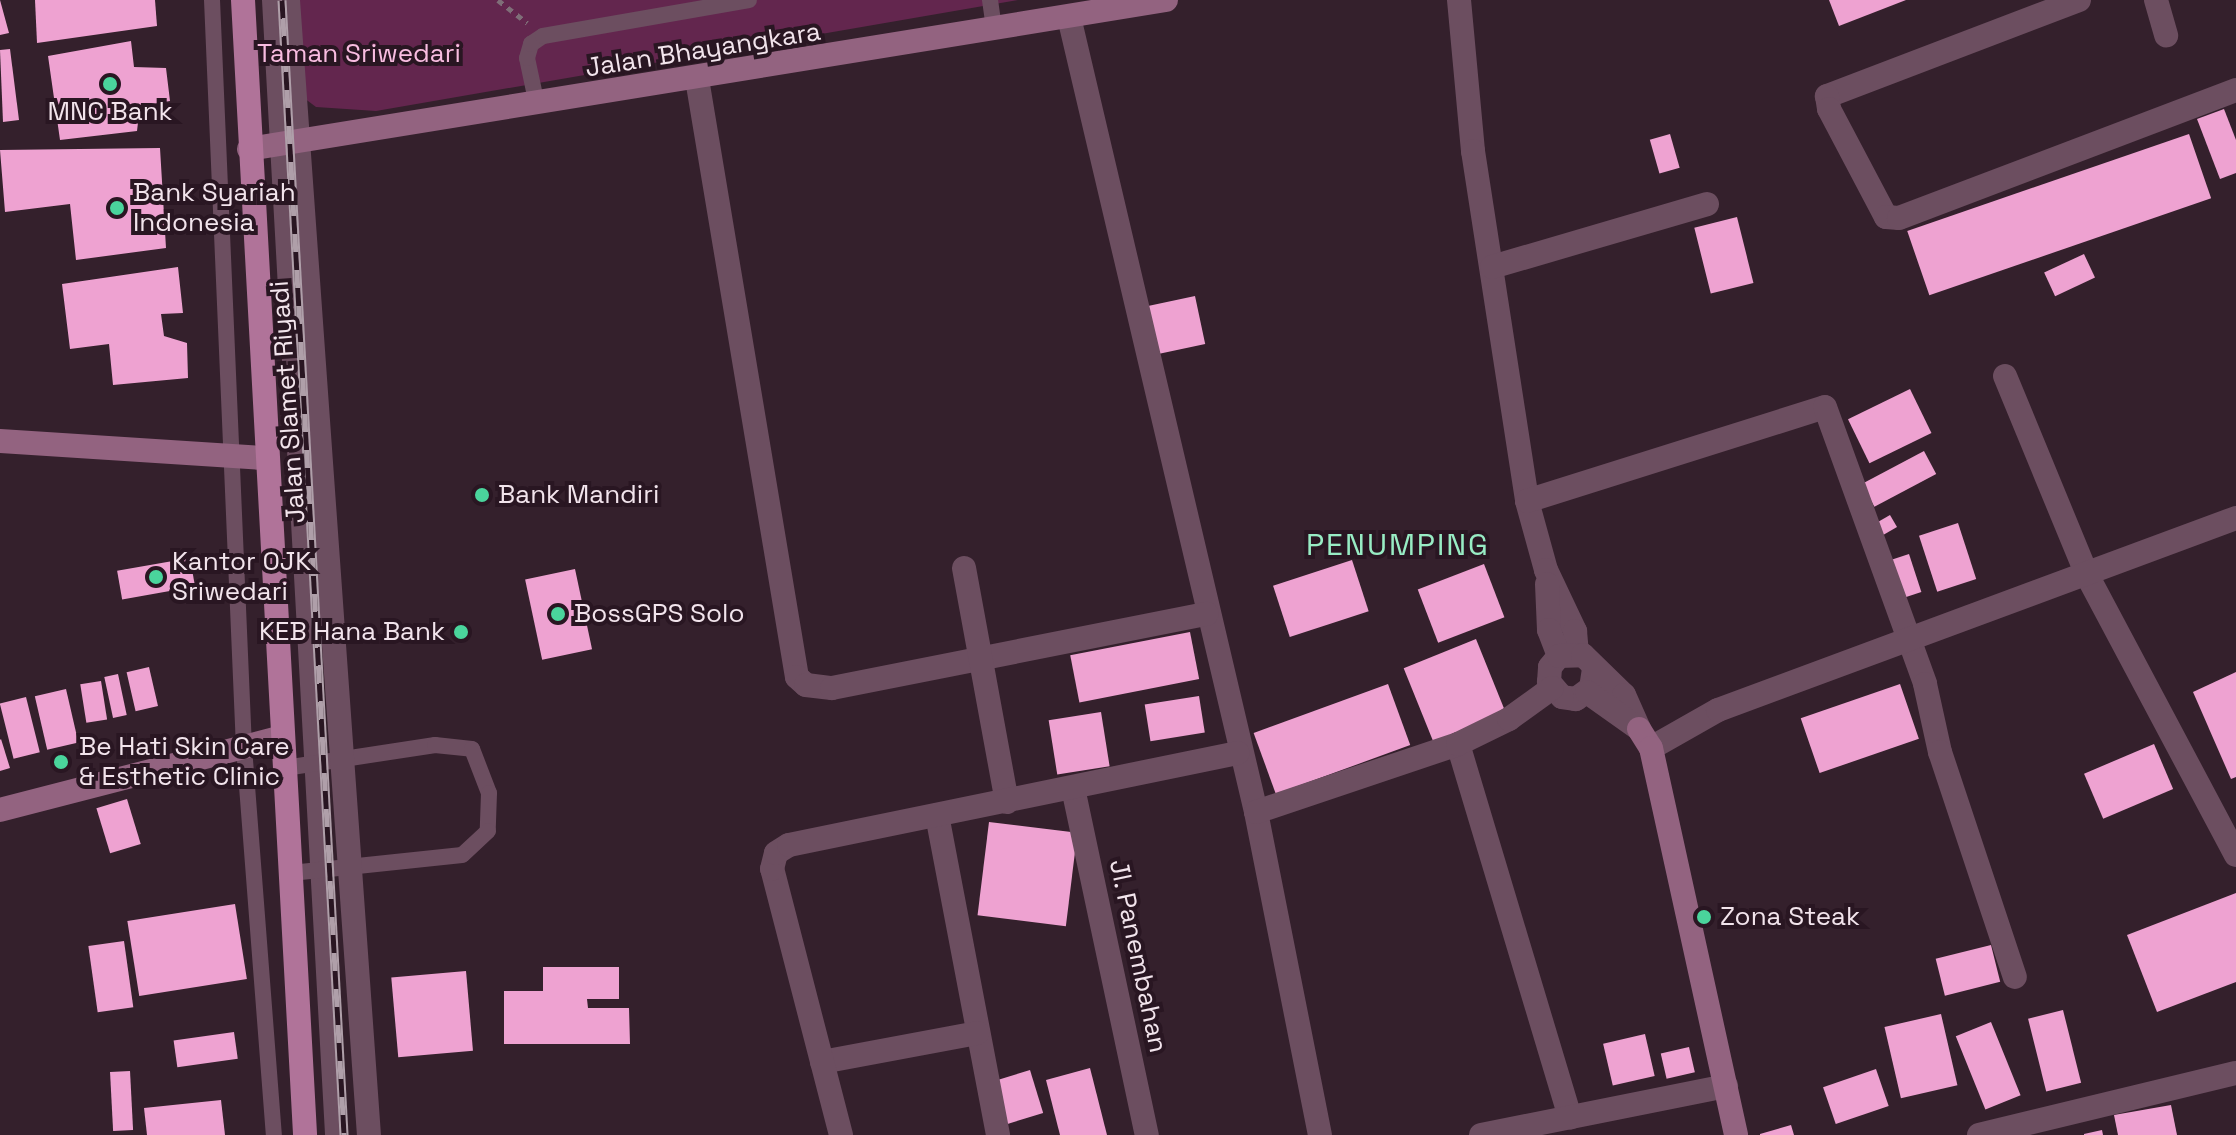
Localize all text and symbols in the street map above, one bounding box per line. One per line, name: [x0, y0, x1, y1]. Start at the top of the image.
street label: Jalan Bhayangkara: [583, 16, 823, 84]
park label: Taman Sriwedari: [257, 38, 461, 70]
marker: MNC Bank: [101, 75, 119, 93]
place label: MNC Bank: [47, 96, 173, 128]
place label: Bank Syariah Indonesia: [133, 177, 296, 238]
marker: Bank Syariah Indonesia: [108, 199, 126, 217]
street label: Jalan Slamet Riyadi: [264, 280, 312, 524]
place label: Bank Mandiri: [498, 479, 659, 511]
marker: Bank Mandiri: [473, 486, 491, 504]
district label: PENUMPING: [1306, 527, 1490, 563]
place label: Kantor OJK Sriwedari: [172, 546, 311, 608]
marker: Kantor OJK Sriwedari: [147, 568, 165, 586]
place label: BossGPS Solo: [574, 598, 745, 630]
marker: BossGPS Solo: [549, 605, 567, 623]
place label: KEB Hana Bank: [259, 616, 445, 648]
marker: KEB Hana Bank: [452, 623, 470, 641]
place label: Be Hati Skin Care & Esthetic Clinic: [79, 731, 290, 792]
marker: Be Hati Skin Care & Esthetic Clinic: [50, 751, 72, 773]
street label: Jl. Panembahan: [1102, 856, 1174, 1056]
place label: Zona Steak: [1720, 901, 1860, 933]
marker: Zona Steak: [1695, 908, 1713, 926]

